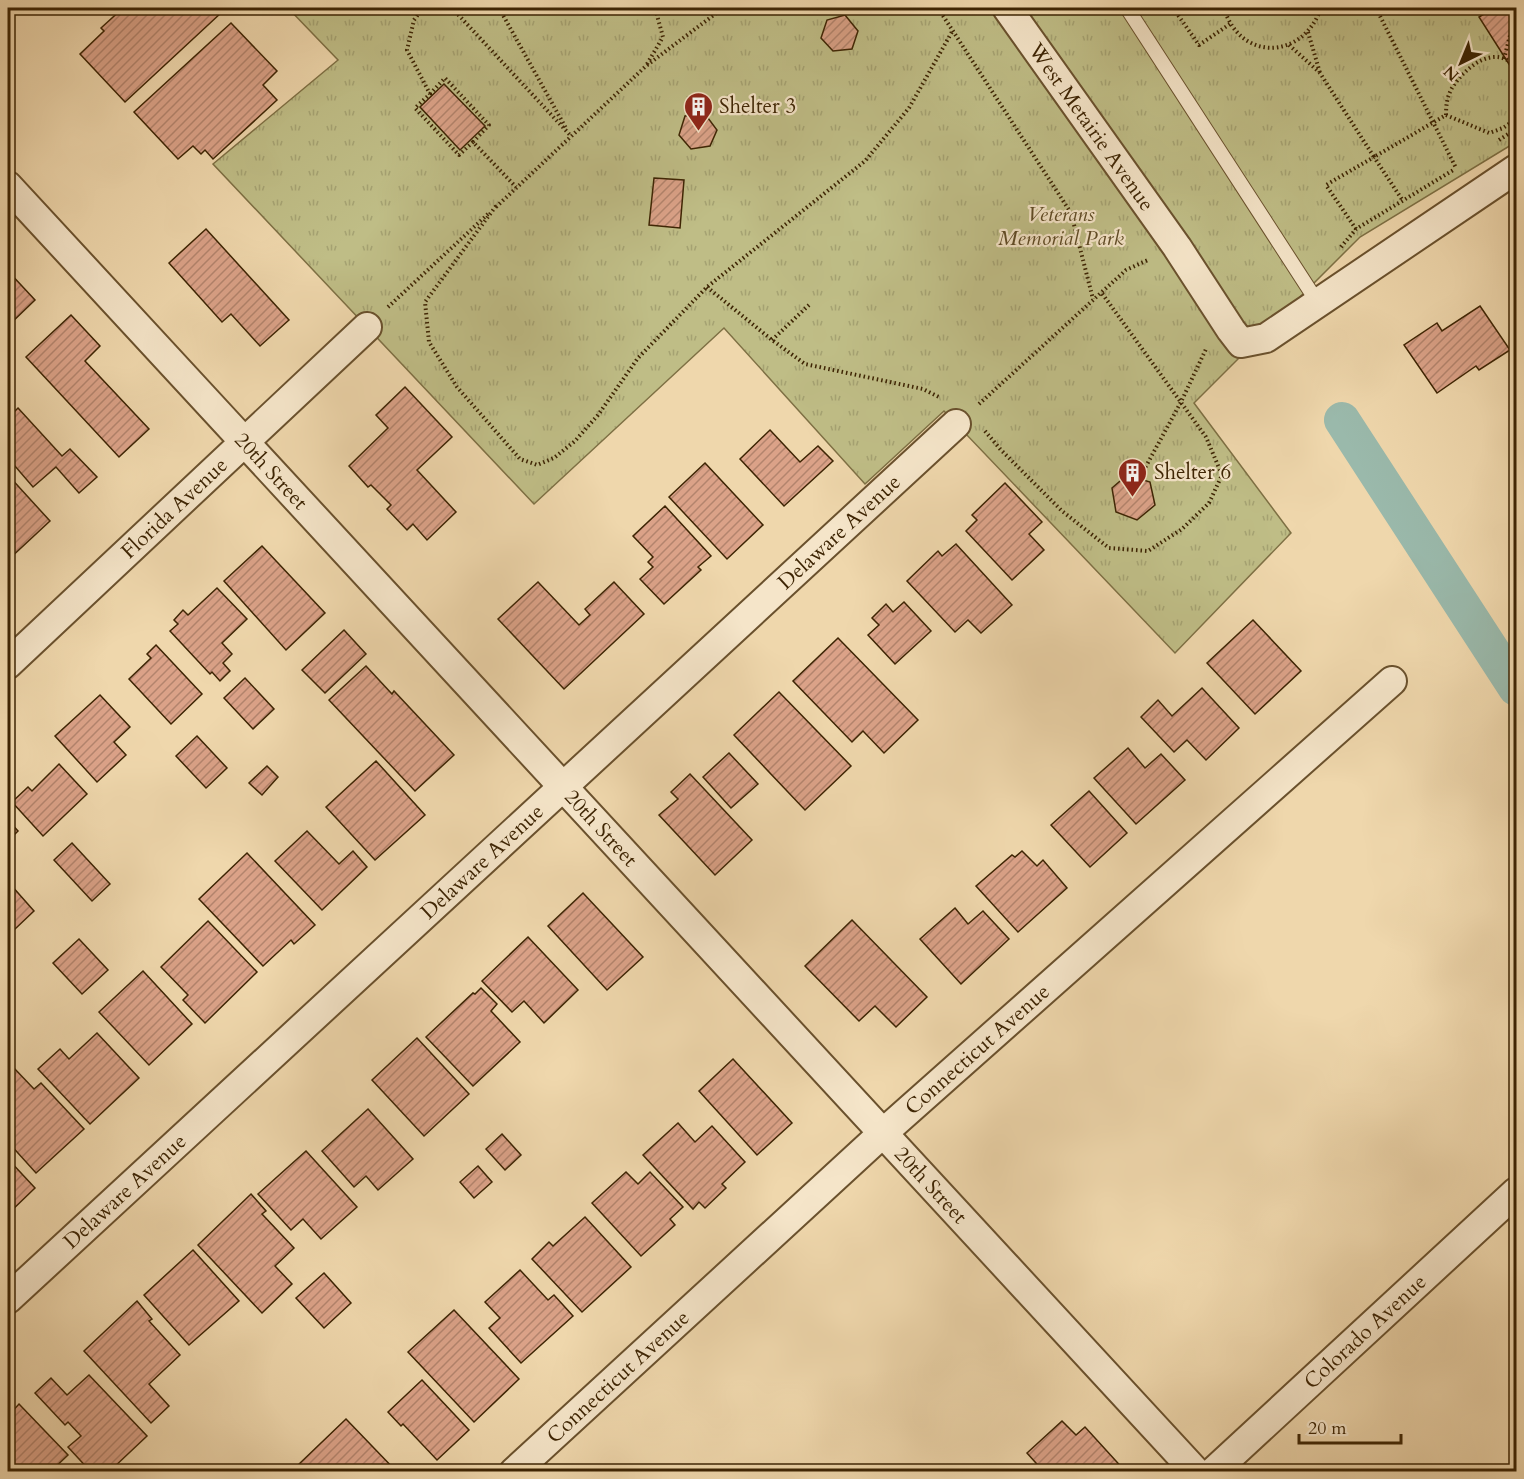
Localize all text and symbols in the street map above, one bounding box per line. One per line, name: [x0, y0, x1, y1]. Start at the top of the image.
north arrow: [1431, 33, 1491, 93]
street label: West Metairie Avenue: [1021, 36, 1161, 217]
text: N: [1439, 60, 1464, 86]
building icon: Shelter 3: [682, 90, 714, 132]
place label: Shelter 3: [719, 92, 796, 121]
park label: Veterans Memorial Park: [998, 200, 1125, 253]
street label: 20th Street: [228, 426, 315, 516]
street label: Florida Avenue: [115, 451, 234, 565]
building icon: Shelter 6: [1117, 456, 1149, 498]
place label: Shelter 6: [1154, 458, 1231, 487]
street label: Delaware Avenue: [771, 468, 907, 596]
street label: 20th Street: [558, 783, 645, 873]
street label: Delaware Avenue: [414, 797, 550, 926]
street label: Connecticut Avenue: [899, 977, 1056, 1121]
street label: Delaware Avenue: [57, 1127, 193, 1255]
street label: 20th Street: [888, 1140, 974, 1230]
street label: Colorado Avenue: [1297, 1268, 1433, 1396]
street label: Connecticut Avenue: [540, 1304, 696, 1450]
scale bar: [1299, 1407, 1401, 1445]
text: 20 m: [1308, 1416, 1347, 1441]

